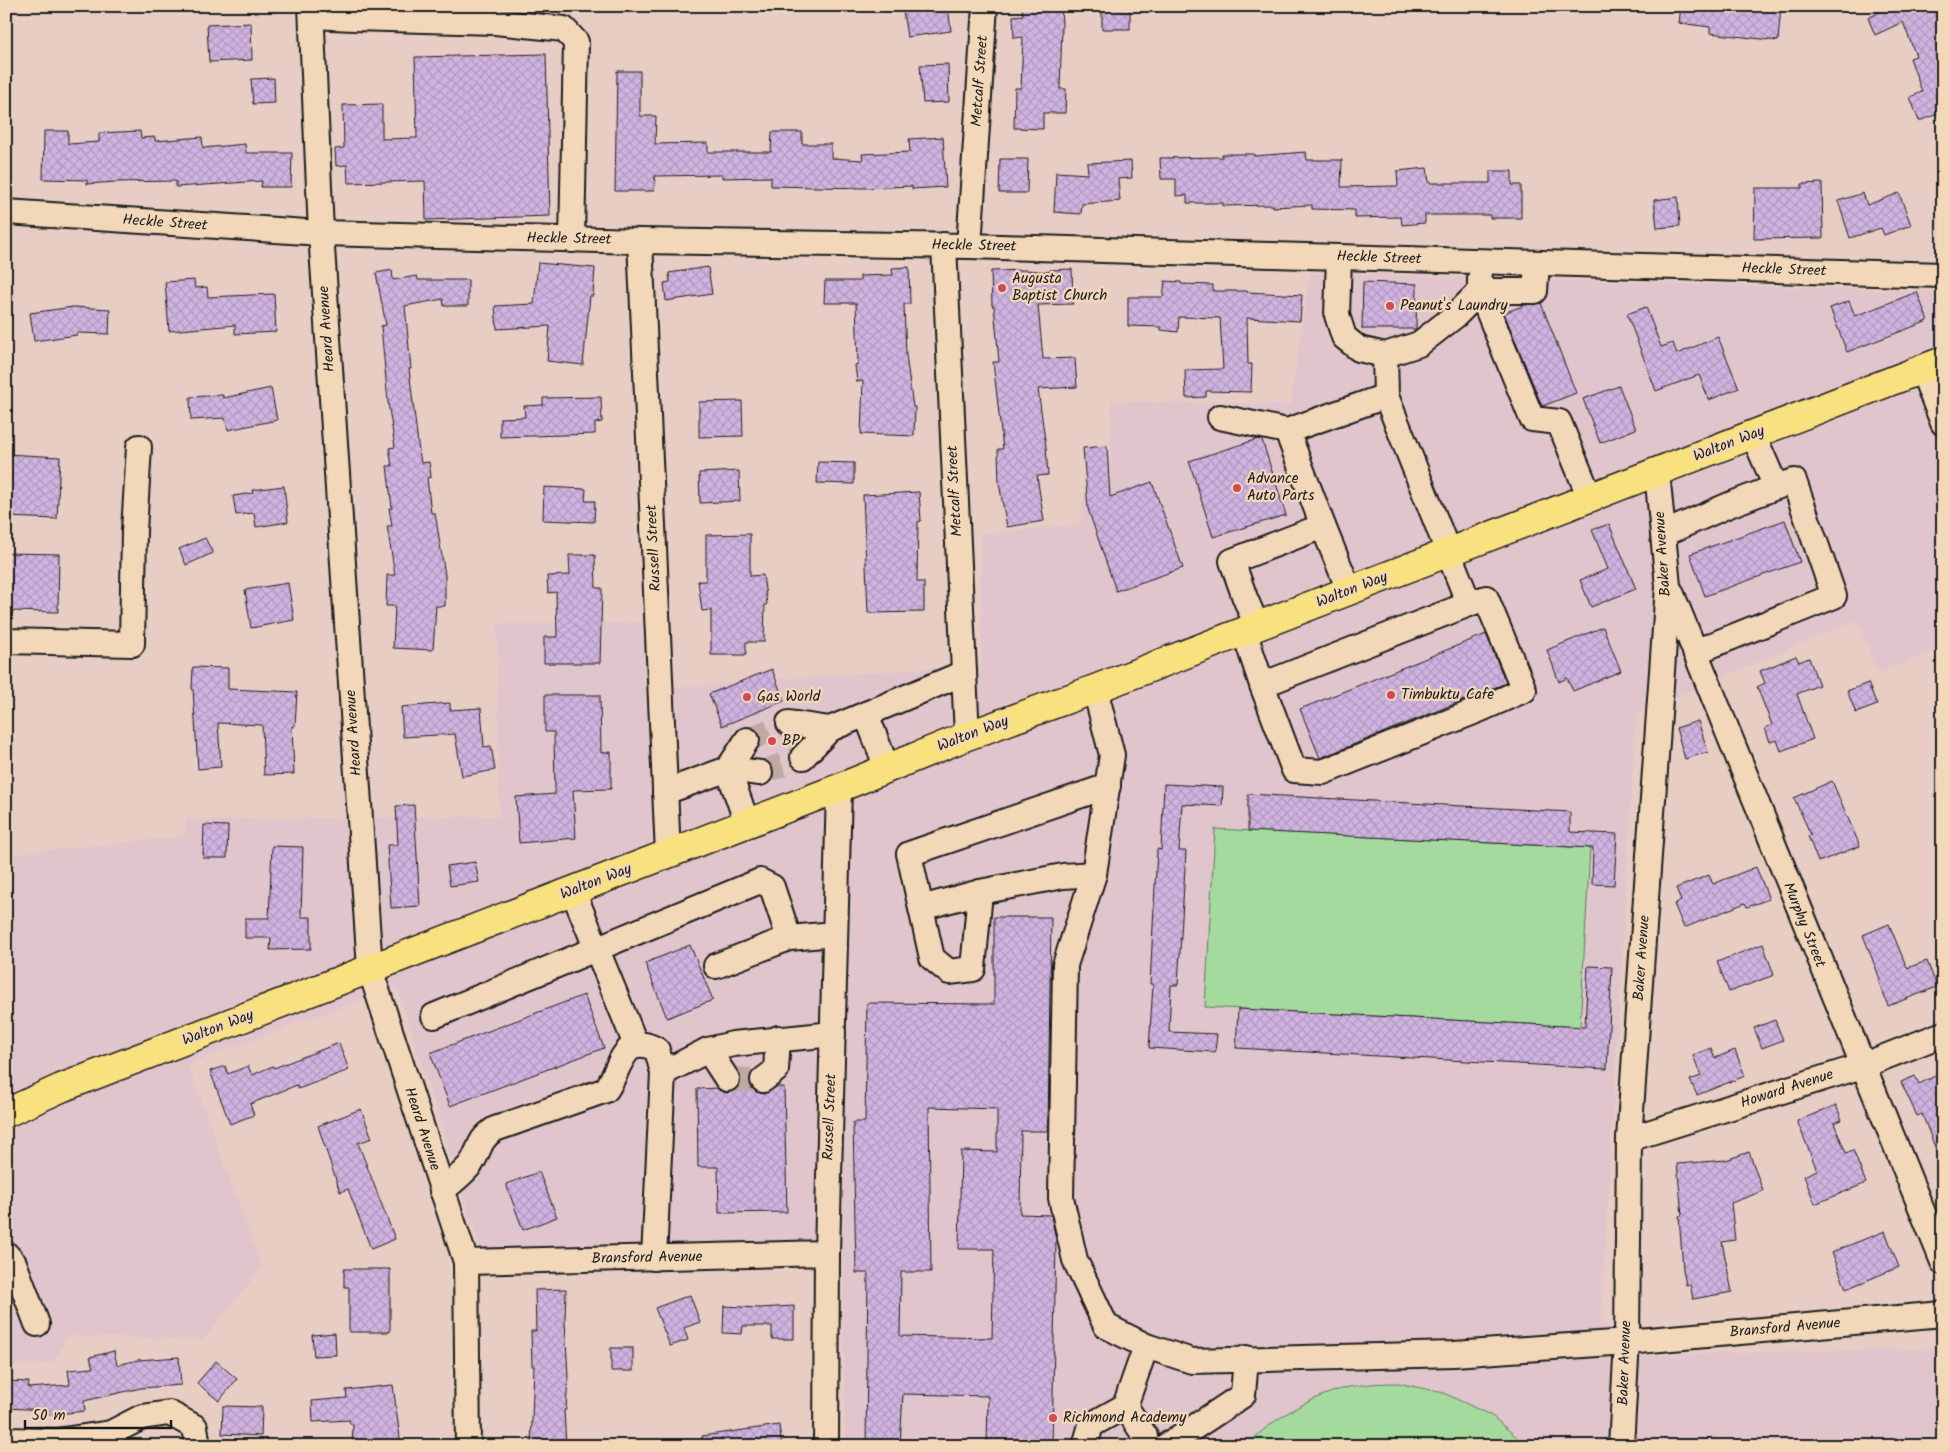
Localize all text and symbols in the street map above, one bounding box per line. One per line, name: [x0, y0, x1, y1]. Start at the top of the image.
street label: Metcalf Street: [965, 34, 995, 127]
street label: Heckle Street: [122, 208, 208, 238]
street label: Heckle Street: [526, 226, 612, 252]
street label: Heckle Street: [931, 233, 1017, 259]
street label: Heckle Street: [1336, 245, 1422, 271]
street label: Heckle Street: [1741, 257, 1827, 283]
place label: Augusta Baptist Church: [1012, 267, 1107, 308]
marker: Augusta Baptist Church: [996, 282, 1008, 294]
street label: Heard Avenue: [312, 285, 342, 373]
place label: Peanut's Laundry: [1400, 294, 1508, 318]
marker: Peanut's Laundry: [1384, 300, 1396, 312]
street label: Walton Way: [1690, 419, 1769, 469]
street label: Metcalf Street: [941, 445, 969, 537]
place label: Advance Auto Parts: [1247, 467, 1315, 508]
marker: Advance Auto Parts: [1231, 482, 1243, 494]
street label: Russell Street: [640, 504, 668, 592]
street label: Baker Avenue: [1648, 510, 1678, 597]
street label: Walton Way: [1313, 565, 1392, 615]
place label: Timbuktu Cafe: [1401, 683, 1494, 707]
place label: Gas World: [757, 685, 821, 709]
street label: Heard Avenue: [339, 689, 369, 777]
marker: Timbuktu Cafe: [1385, 689, 1397, 701]
marker: Gas World: [741, 691, 753, 703]
street label: Walton Way: [934, 709, 1013, 759]
place label: BP: [782, 729, 801, 753]
marker: BP: [766, 735, 778, 747]
street label: Walton Way: [557, 857, 636, 907]
street label: Murphy Street: [1776, 879, 1832, 972]
street label: Baker Avenue: [1627, 914, 1657, 1001]
street label: Walton Way: [179, 1003, 258, 1053]
street label: Howard Avenue: [1737, 1063, 1837, 1115]
street label: Russell Street: [816, 1073, 844, 1161]
street label: Heard Avenue: [397, 1084, 447, 1174]
street label: Bransford Avenue: [591, 1245, 703, 1271]
street label: Bransford Avenue: [1729, 1311, 1842, 1345]
street label: Baker Avenue: [1612, 1320, 1638, 1406]
scale bar: [25, 1397, 171, 1429]
text: 50 m: [32, 1404, 66, 1428]
place label: Richmond Academy: [1063, 1406, 1187, 1430]
marker: Richmond Academy: [1047, 1412, 1059, 1424]

